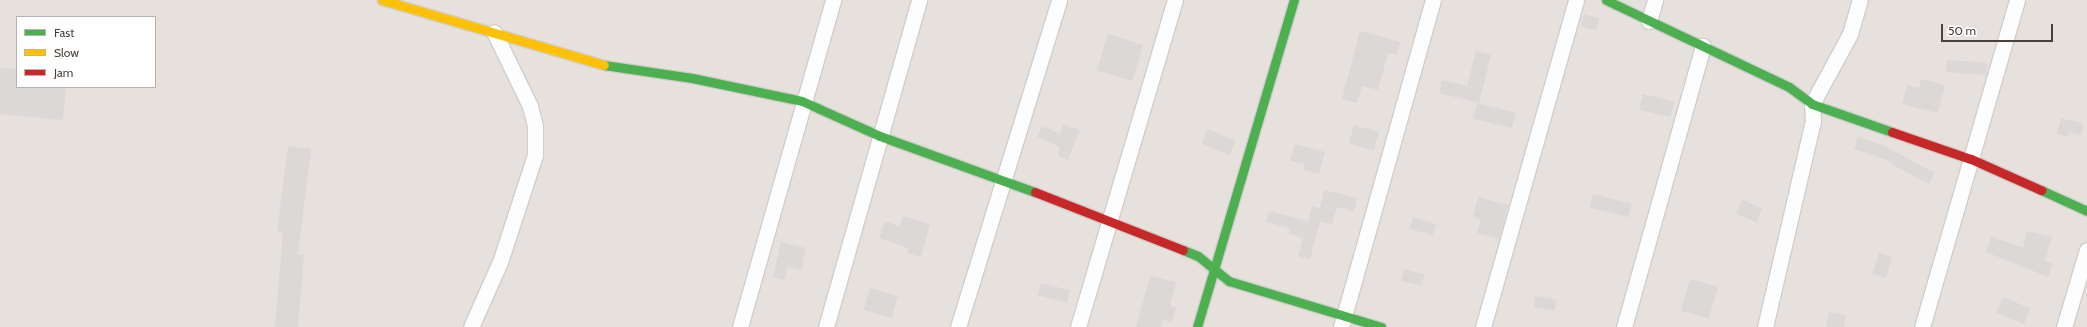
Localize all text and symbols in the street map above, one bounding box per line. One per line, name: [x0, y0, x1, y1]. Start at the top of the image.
legend: [16, 16, 156, 88]
scale bar: [1943, 16, 2055, 42]
text: 50 m: [1948, 23, 1976, 38]
text: Fast: [54, 25, 74, 40]
text: Slow: [54, 45, 79, 60]
text: Jam: [54, 65, 73, 80]

